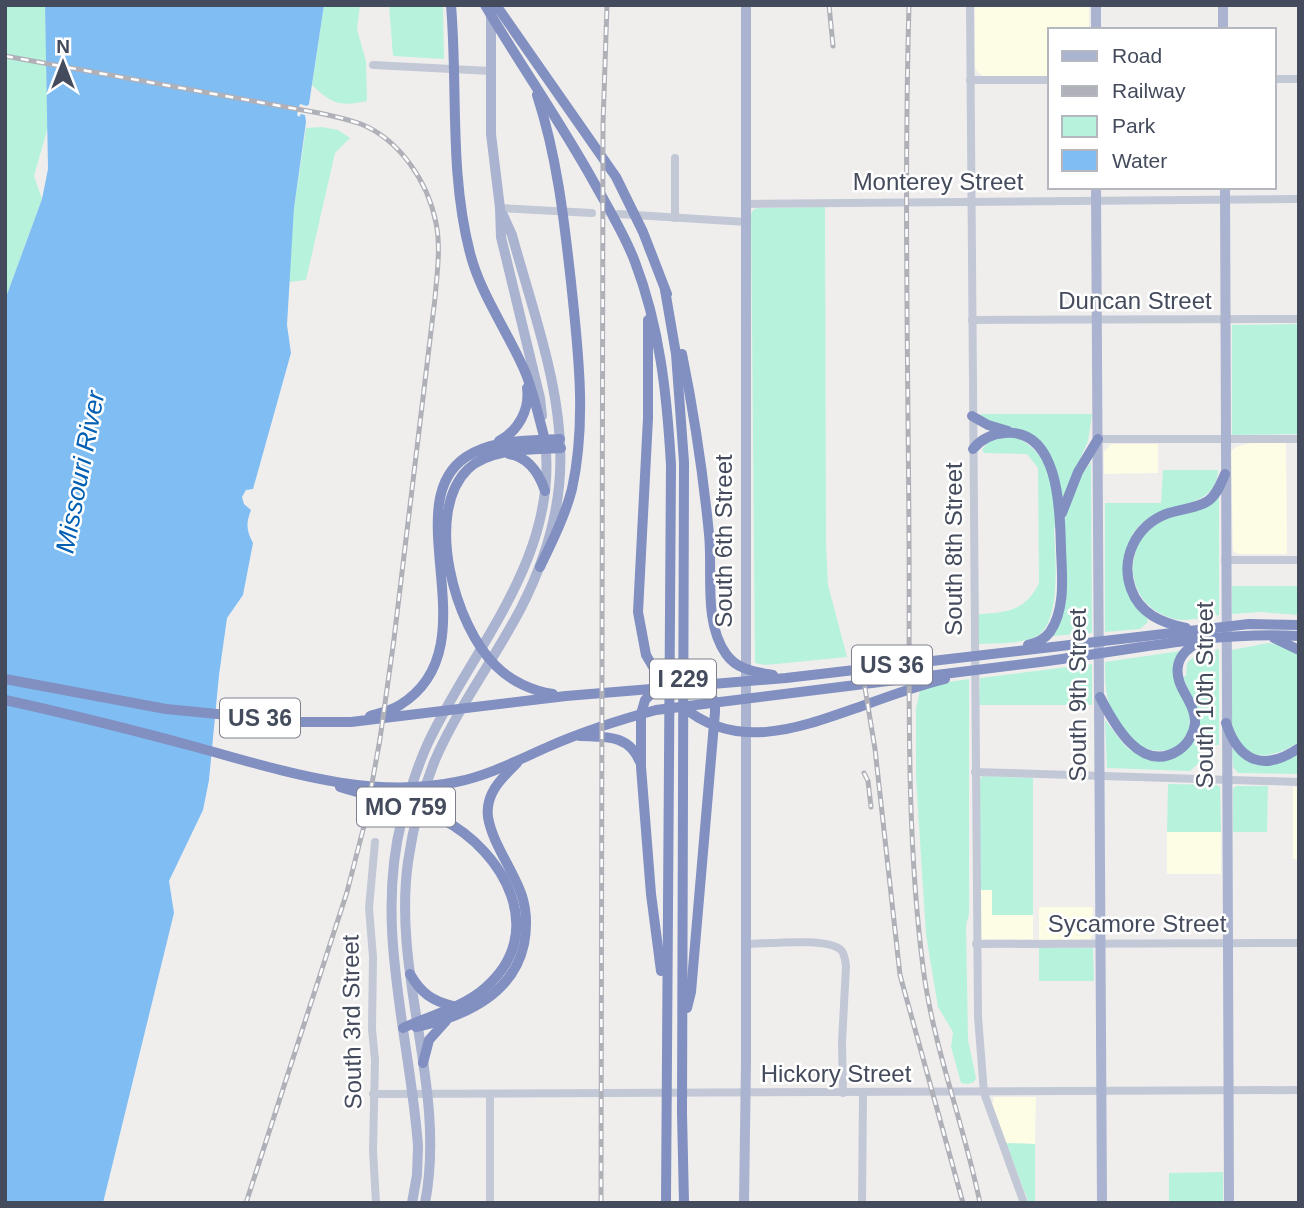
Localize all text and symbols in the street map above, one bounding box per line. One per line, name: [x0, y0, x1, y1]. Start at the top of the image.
north arrow: [28, 28, 98, 98]
legend: [1048, 28, 1276, 189]
text: N: [56, 36, 70, 57]
text: Road: [1112, 44, 1162, 67]
text: Railway: [1112, 79, 1186, 102]
text: Park: [1112, 114, 1156, 137]
text: Water: [1112, 149, 1167, 172]
street label: Monterey Street: [853, 168, 1024, 195]
street label: Duncan Street: [1058, 287, 1212, 314]
water label: Missouri River: [50, 387, 111, 556]
street label: South 6th Street: [710, 454, 737, 628]
street label: South 8th Street: [940, 462, 967, 636]
street label: South 10th Street: [1191, 601, 1218, 788]
street label: South 9th Street: [1064, 608, 1091, 782]
road number: US 36: [852, 646, 932, 684]
road number: I 229: [650, 660, 716, 698]
road number: US 36: [220, 698, 300, 738]
road number: MO 759: [357, 788, 455, 827]
street label: Sycamore Street: [1048, 910, 1227, 937]
street label: South 3rd Street: [336, 934, 367, 1110]
street label: Hickory Street: [761, 1060, 912, 1087]

